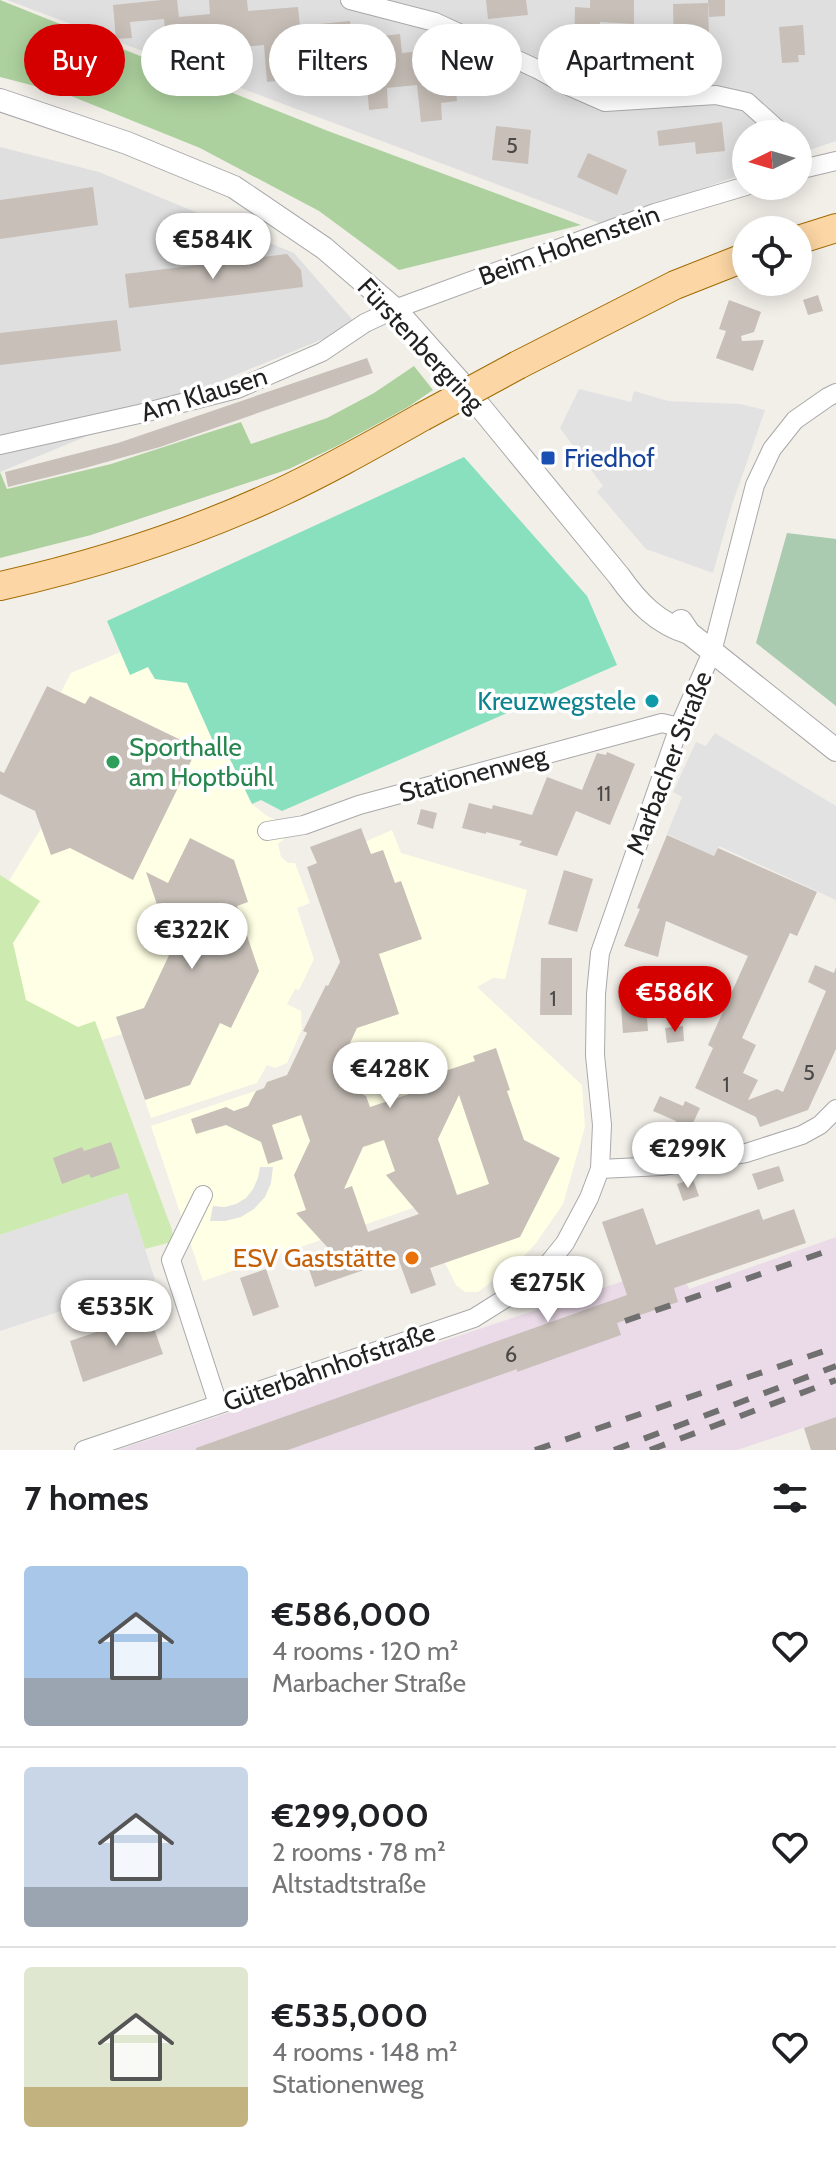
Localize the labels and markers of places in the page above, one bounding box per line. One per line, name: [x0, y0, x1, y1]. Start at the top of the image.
pin: €584K: [157, 213, 269, 281]
place label: Friedhof: [564, 442, 655, 474]
marker: Friedhof: [539, 449, 557, 467]
place label: Kreuzwegstele: [477, 685, 636, 717]
marker: Kreuzwegstele: [643, 692, 661, 710]
place label: Sporthalle am Hoptbühl: [129, 731, 274, 793]
marker: Sporthalle am Hoptbühl: [104, 753, 122, 771]
pin: €322K: [136, 903, 248, 971]
pin: €586K: [619, 966, 731, 1034]
pin: €428K: [334, 1042, 446, 1110]
pin: €299K: [632, 1122, 744, 1190]
place label: ESV Gaststätte: [233, 1242, 396, 1274]
marker: ESV Gaststätte: [403, 1249, 421, 1267]
pin: €275K: [492, 1256, 604, 1324]
pin: €535K: [60, 1280, 172, 1348]

